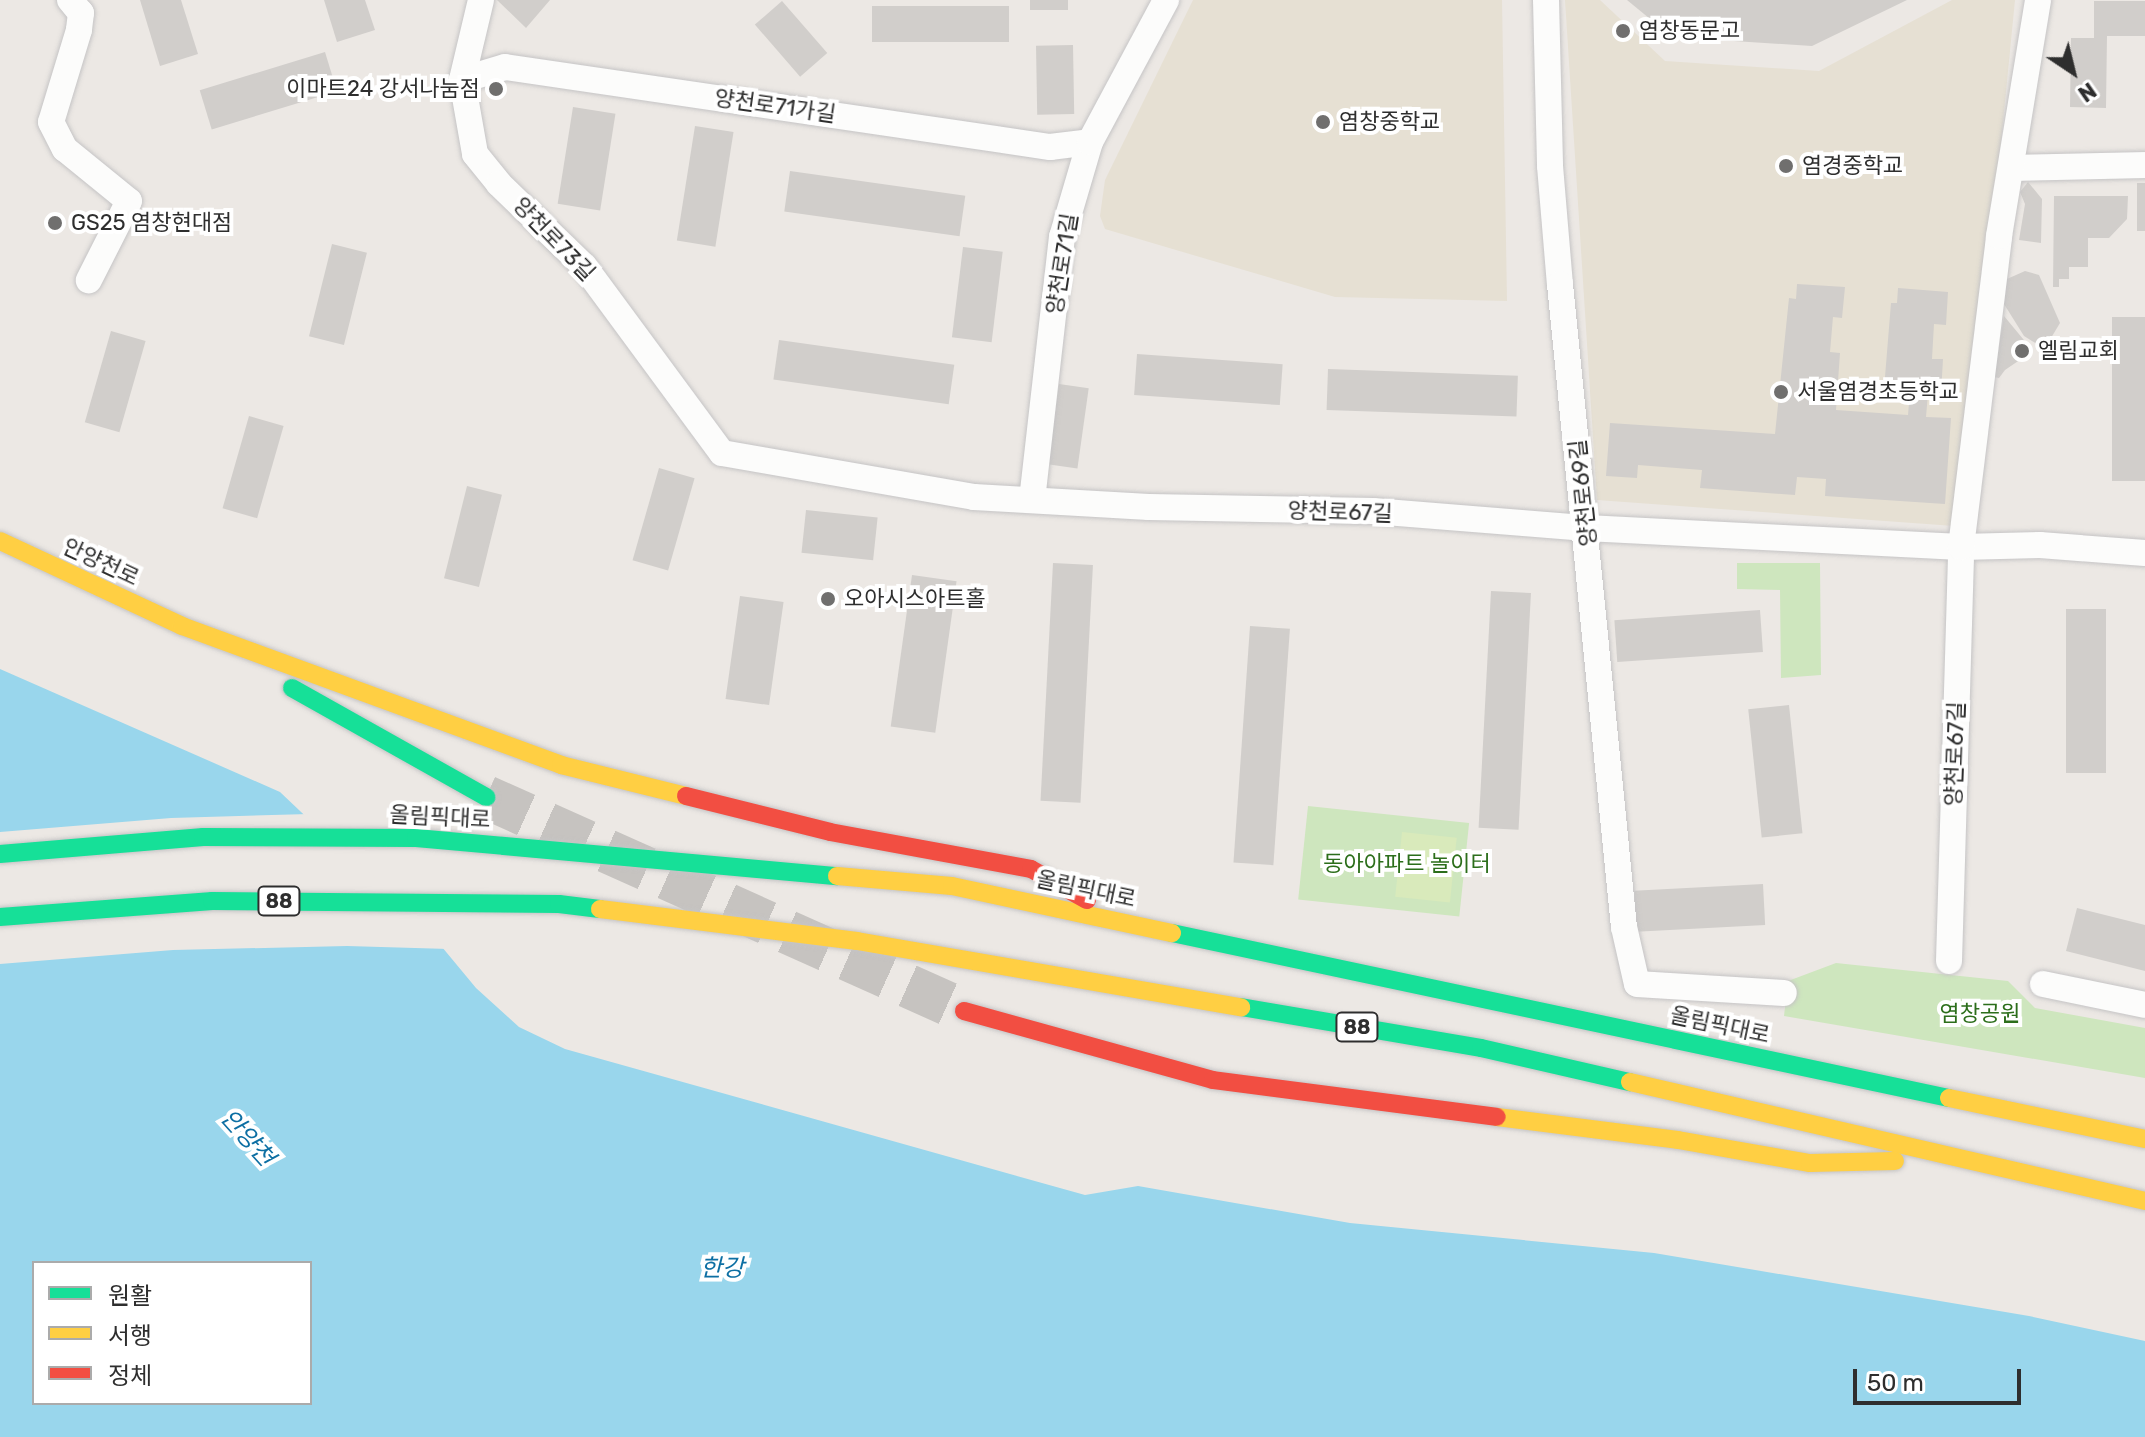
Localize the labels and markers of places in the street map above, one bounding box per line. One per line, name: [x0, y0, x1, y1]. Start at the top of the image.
place label: 염창동문고: [1639, 18, 1740, 44]
marker: 염창동문고: [1614, 22, 1632, 40]
place label: 이마트24 강서나눔점: [286, 76, 480, 102]
marker: 이마트24 강서나눔점: [487, 80, 505, 98]
place label: 염창중학교: [1339, 109, 1440, 135]
marker: 염창중학교: [1314, 113, 1332, 131]
place label: 염경중학교: [1802, 153, 1903, 179]
marker: 염경중학교: [1777, 157, 1795, 175]
place label: GS25 염창현대점: [71, 210, 232, 236]
marker: GS25 염창현대점: [46, 214, 64, 232]
place label: 엘림교회: [2038, 338, 2119, 364]
marker: 엘림교회: [2013, 342, 2031, 360]
place label: 서울염경초등학교: [1797, 379, 1959, 405]
marker: 서울염경초등학교: [1772, 383, 1790, 401]
place label: 오아시스아트홀: [844, 586, 986, 612]
marker: 오아시스아트홀: [819, 590, 837, 608]

